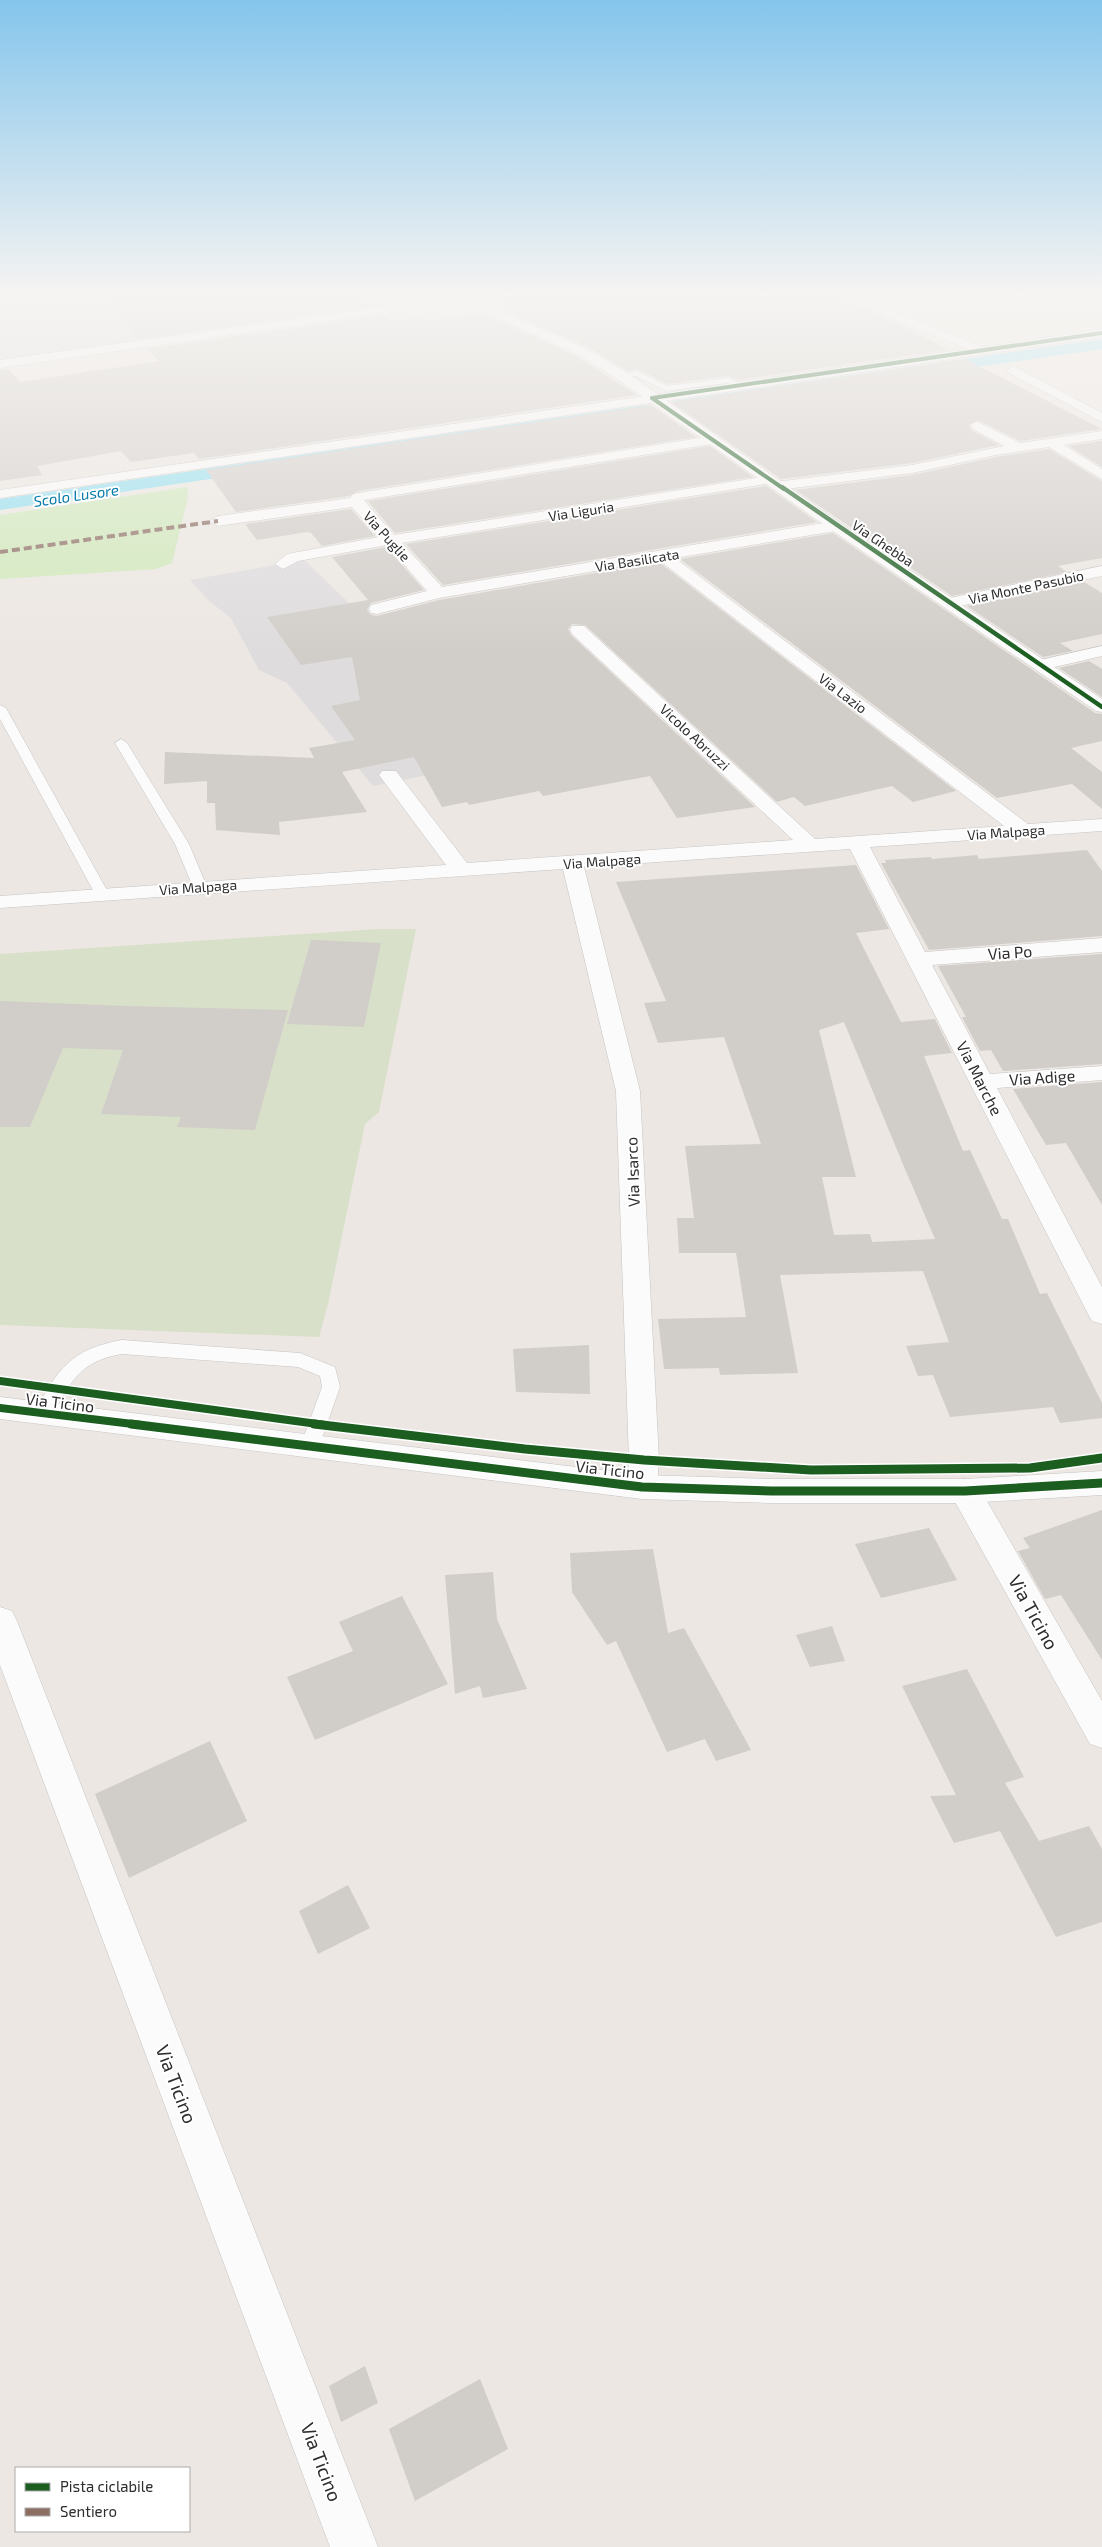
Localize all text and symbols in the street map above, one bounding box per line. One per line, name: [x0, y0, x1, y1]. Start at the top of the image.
water label: Scolo Lusore: [32, 480, 120, 510]
street label: Via Liguria: [547, 497, 615, 525]
street label: Via Puglie: [360, 507, 414, 565]
street label: Via Ghebba: [849, 516, 917, 570]
street label: Via Basilicata: [594, 545, 680, 575]
street label: Via Monte Pasubio: [967, 566, 1085, 608]
street label: Via Lazio: [815, 669, 871, 717]
street label: Vicolo Abruzzi: [656, 700, 734, 774]
street label: Via Malpaga: [966, 821, 1046, 843]
street label: Via Malpaga: [562, 850, 642, 872]
street label: Via Malpaga: [158, 876, 238, 898]
street label: Via Po: [987, 941, 1033, 963]
street label: Via Marche: [953, 1038, 1007, 1118]
street label: Via Adige: [1008, 1065, 1076, 1089]
street label: Via Isarco: [621, 1137, 643, 1207]
street label: Via Ticino: [25, 1388, 95, 1416]
street label: Via Ticino: [575, 1456, 645, 1482]
street label: Via Ticino: [1004, 1571, 1064, 1653]
street label: Via Ticino: [152, 2042, 202, 2126]
street label: Via Ticino: [297, 2420, 347, 2504]
legend: [15, 2467, 190, 2532]
text: Pista ciclabile: [60, 2477, 153, 2495]
text: Sentiero: [60, 2502, 117, 2520]

